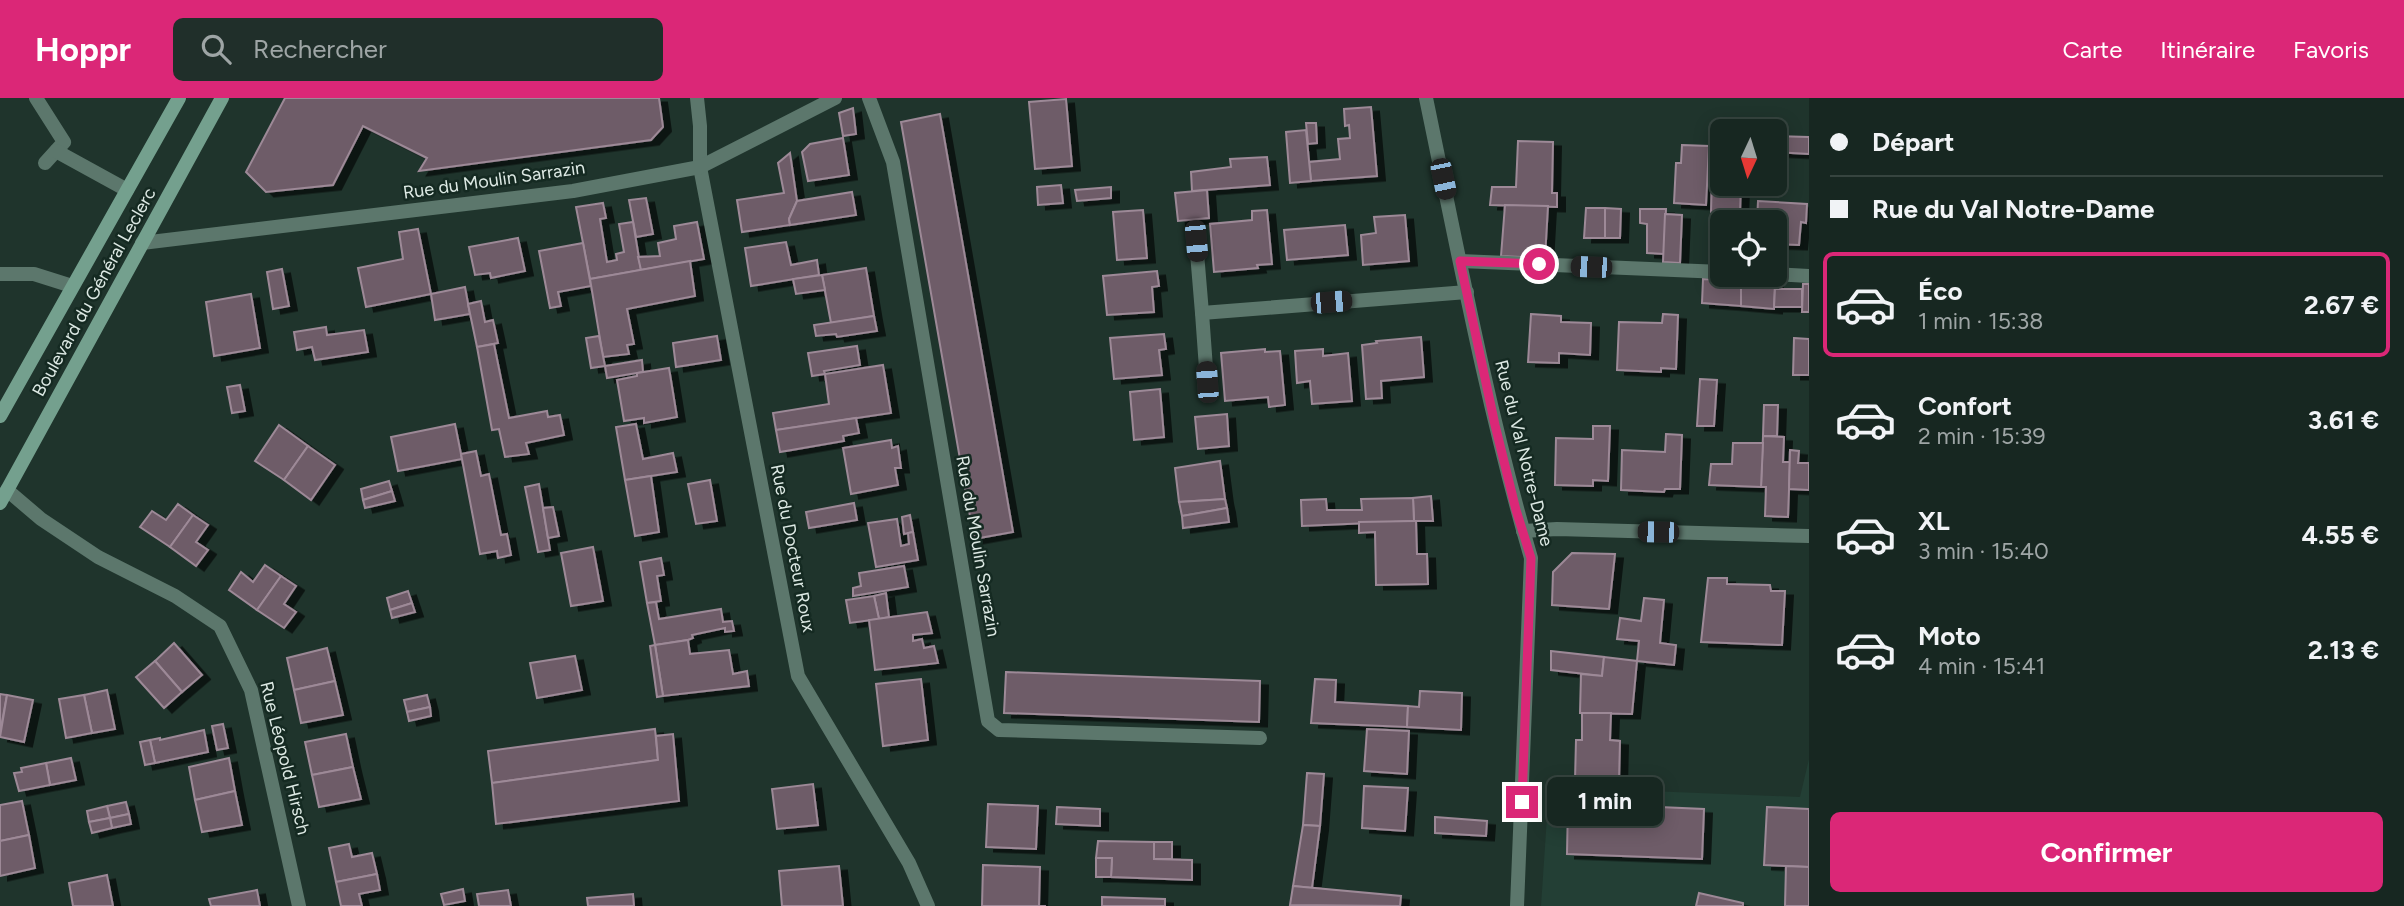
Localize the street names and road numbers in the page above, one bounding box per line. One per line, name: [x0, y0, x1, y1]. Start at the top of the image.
street label: Rue du Moulin Sarrazin: [402, 156, 586, 204]
street label: Boulevard du Général Leclerc: [27, 184, 161, 400]
street label: Rue du Val Notre-Dame: [1490, 358, 1558, 549]
street label: Rue du Moulin Sarrazin: [951, 454, 1005, 638]
street label: Rue du Docteur Roux: [766, 462, 820, 634]
street label: Rue Léopold Hirsch: [255, 679, 315, 837]

